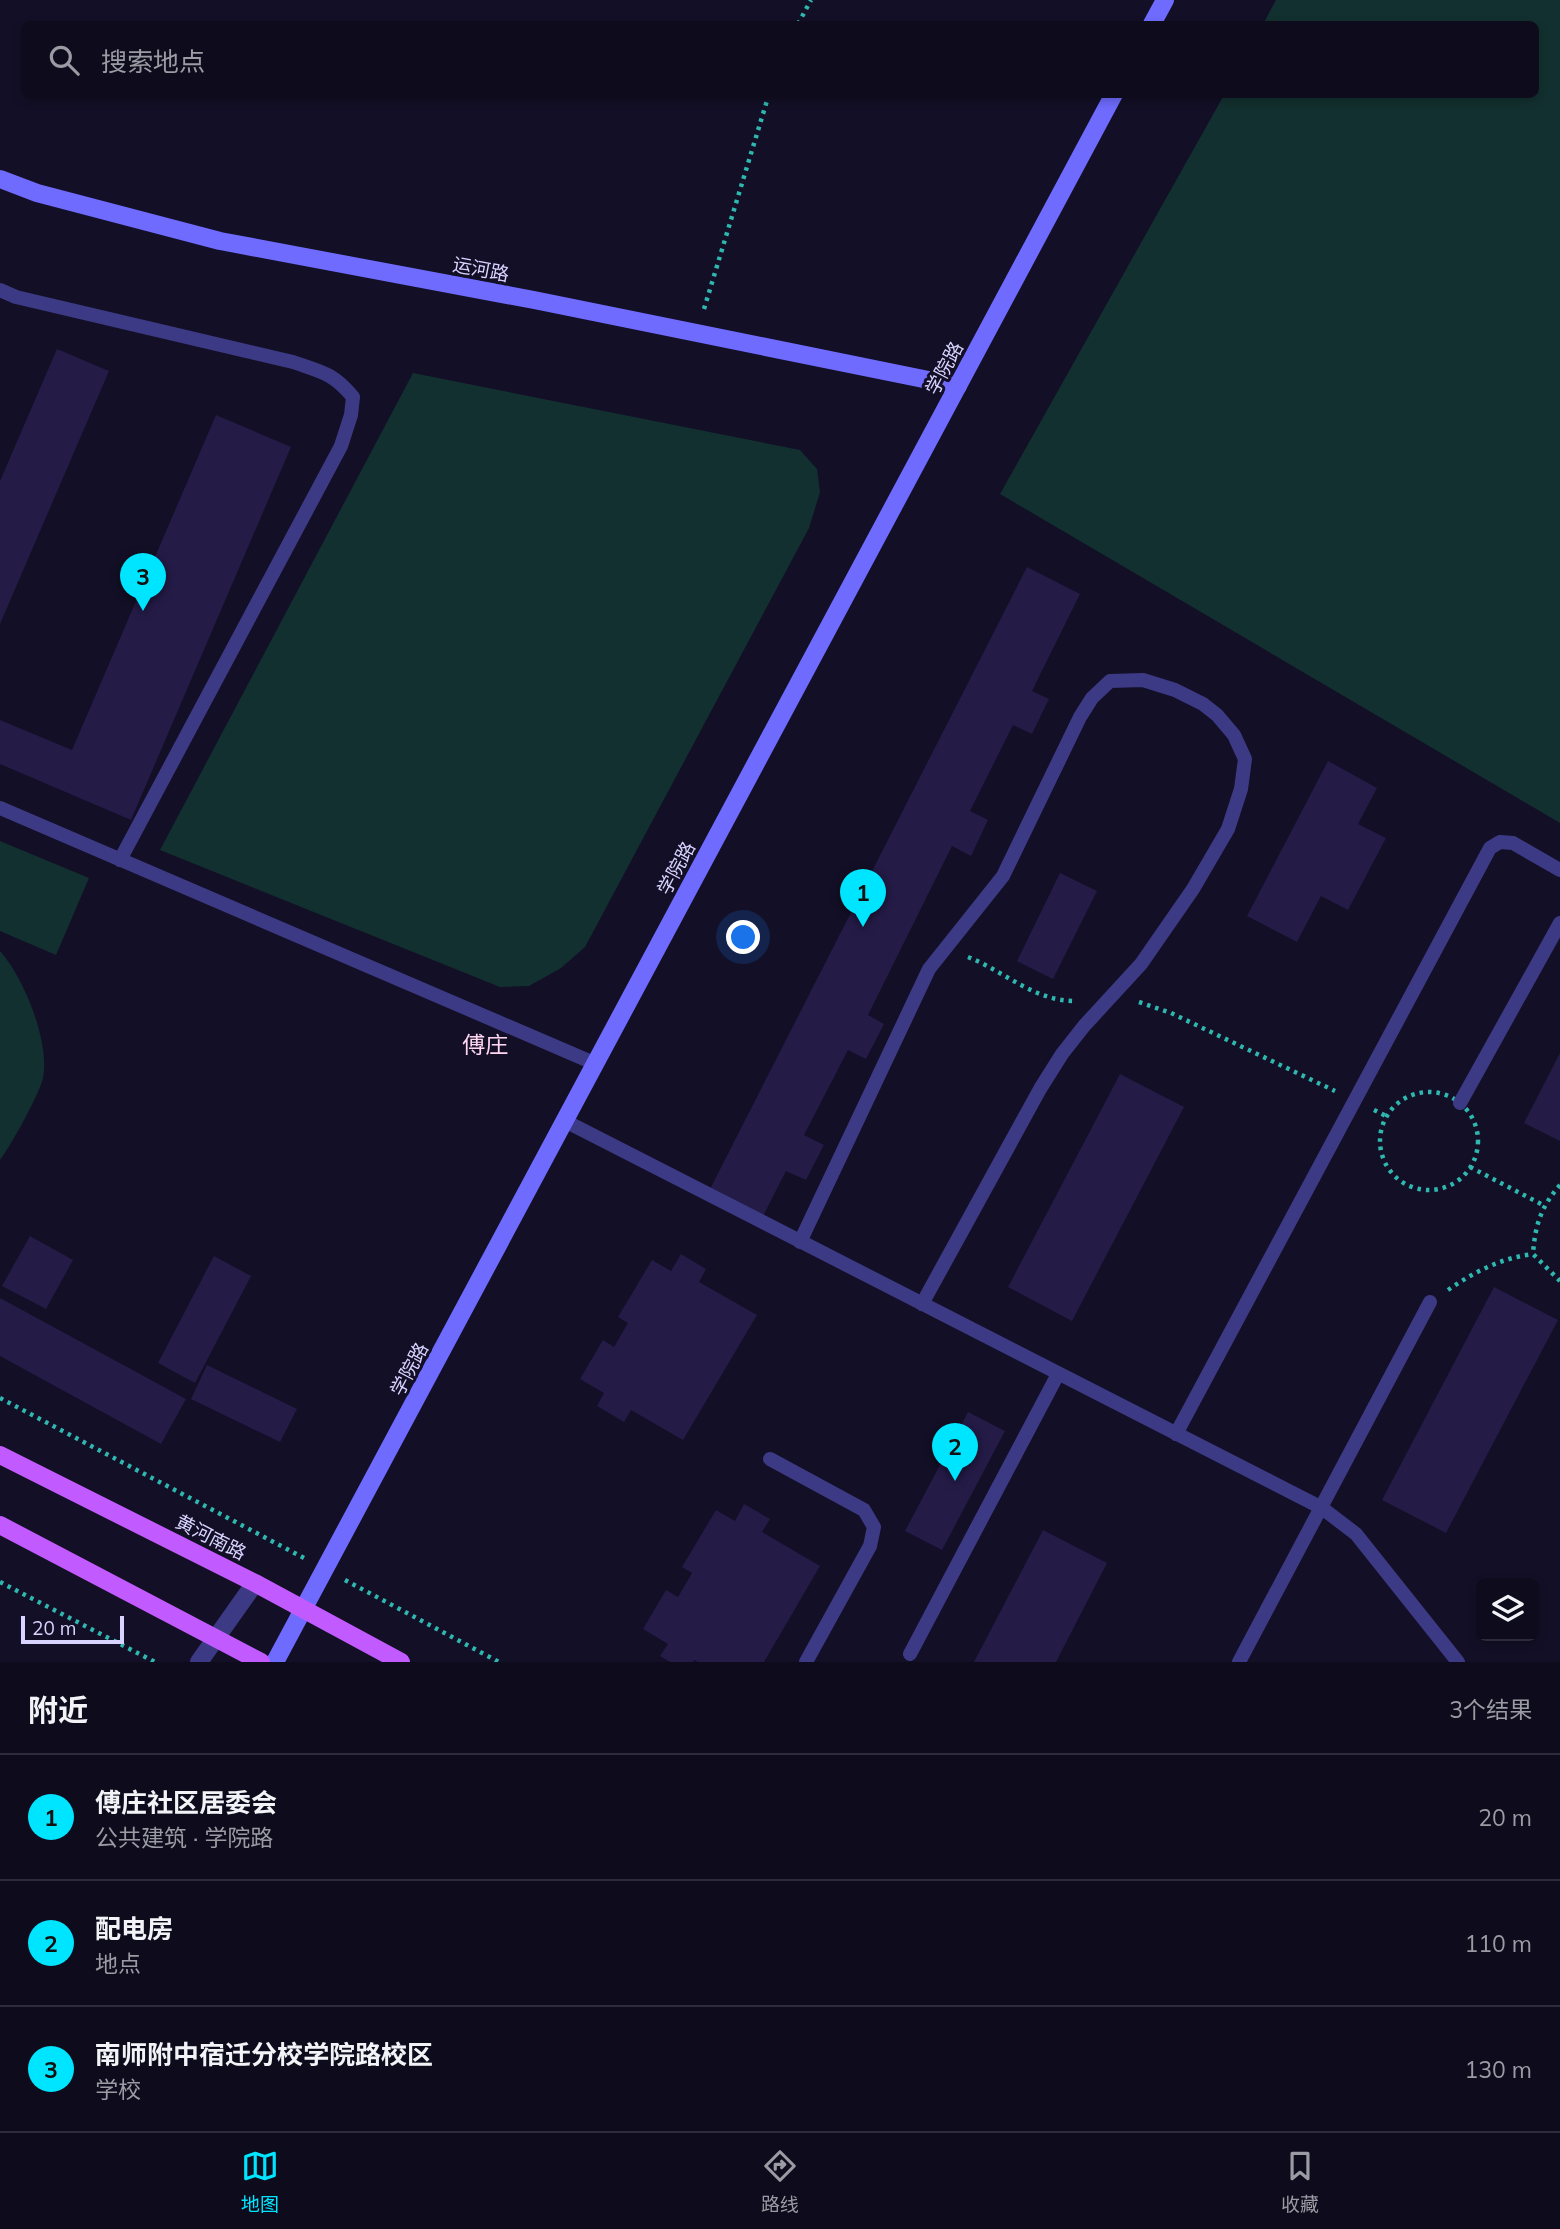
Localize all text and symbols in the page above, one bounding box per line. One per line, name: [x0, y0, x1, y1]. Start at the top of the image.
search box: [21, 21, 1539, 98]
icon: search: [45, 41, 83, 79]
text: 搜索地点: [101, 45, 205, 78]
street label: 运河路: [451, 252, 511, 286]
street label: 学院路: [920, 337, 968, 399]
pin: 3: [120, 553, 166, 611]
street label: 学院路: [652, 837, 700, 899]
pin: 1: [840, 869, 886, 927]
your location: [726, 920, 760, 954]
district label: 傅庄: [462, 1030, 508, 1059]
street label: 学院路: [385, 1338, 433, 1400]
pin: 2: [932, 1423, 978, 1481]
street label: 黄河南路: [172, 1509, 250, 1565]
map controls: [1476, 1578, 1539, 1641]
button: layers: [1476, 1578, 1539, 1641]
scale bar: [21, 1613, 124, 1645]
text: 20 m: [32, 1616, 76, 1640]
text: 附近: [28, 1691, 88, 1729]
text: 3个结果: [1449, 1695, 1532, 1724]
text: 傅庄社区居委会: [95, 1786, 277, 1819]
text: 1: [44, 1803, 58, 1832]
text: 20 m: [1478, 1803, 1532, 1832]
text: 公共建筑 · 学院路: [95, 1823, 273, 1852]
text: 配电房: [95, 1912, 173, 1945]
text: 2: [44, 1929, 58, 1958]
text: 110 m: [1464, 1929, 1532, 1958]
text: 地点: [95, 1949, 141, 1978]
text: 南师附中宿迁分校学院路校区: [95, 2038, 433, 2071]
text: 3: [44, 2055, 58, 2084]
text: 130 m: [1464, 2055, 1532, 2084]
text: 学校: [95, 2075, 141, 2104]
tab: 地图: [241, 2147, 279, 2216]
tab: 路线: [761, 2147, 799, 2216]
tab: 收藏: [1281, 2147, 1319, 2216]

